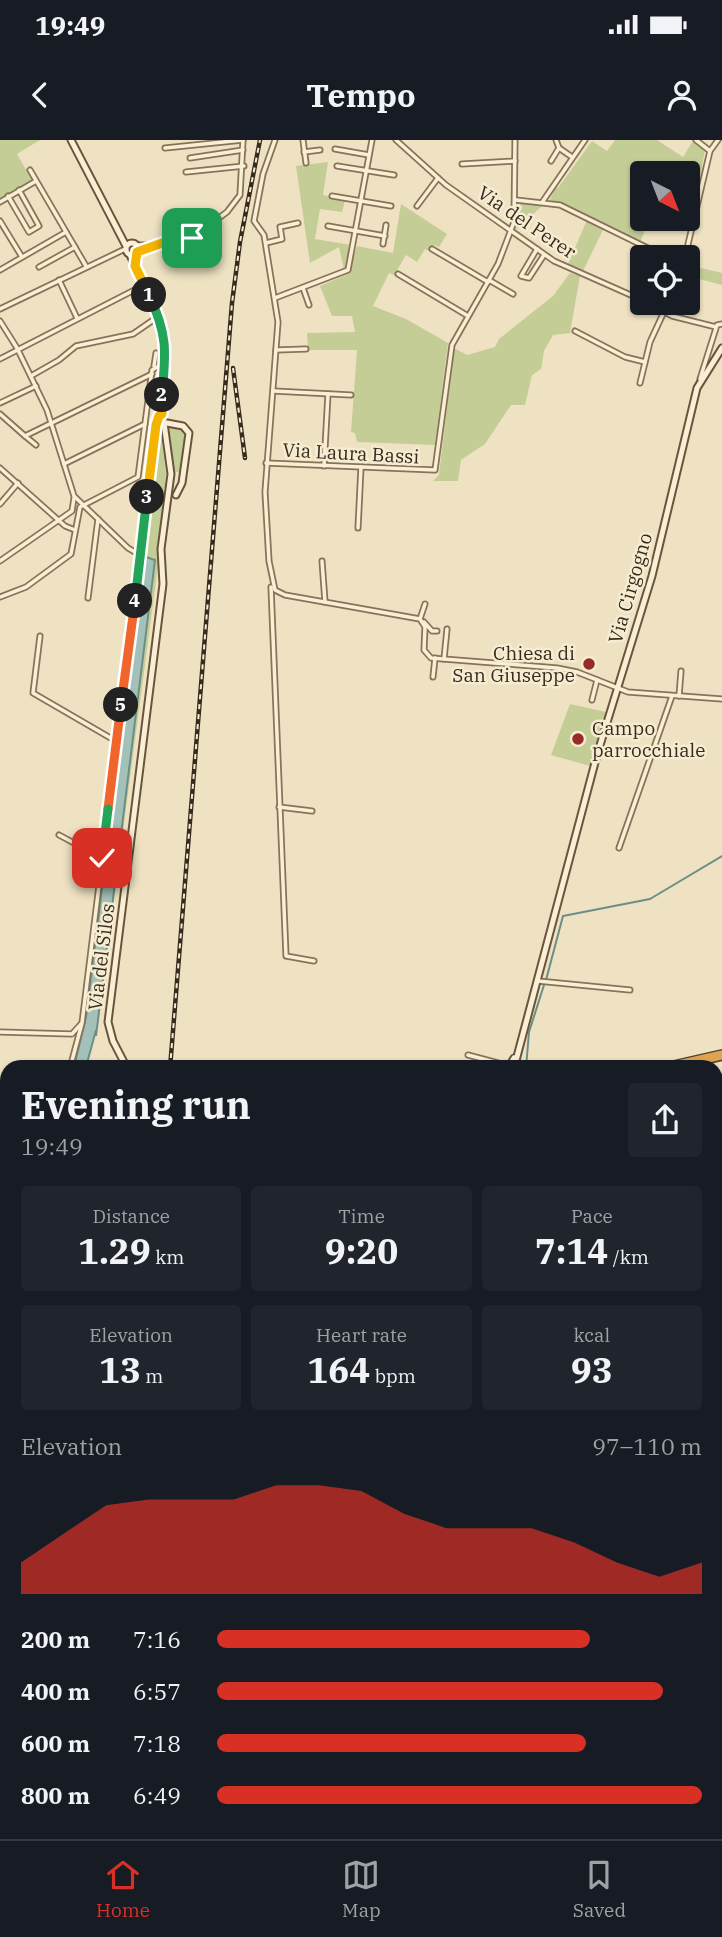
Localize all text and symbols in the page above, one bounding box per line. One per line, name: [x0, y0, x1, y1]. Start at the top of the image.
text: 19:49: [35, 8, 105, 42]
text: Tempo: [306, 74, 416, 116]
icon: back: [21, 76, 59, 114]
icon: person: [663, 76, 701, 114]
north arrow: [630, 161, 700, 231]
map controls: [630, 161, 700, 315]
street label: Via del Perer: [473, 180, 581, 264]
pin: [162, 208, 222, 268]
icon: arrive: [173, 219, 211, 257]
button: locate: [630, 245, 700, 315]
pin: 1: [132, 278, 166, 312]
text: 1: [143, 282, 154, 306]
pin: 2: [144, 378, 180, 412]
text: 2: [156, 382, 167, 406]
street label: Via Laura Bassi: [282, 437, 420, 469]
pin: 3: [130, 480, 164, 514]
text: 3: [141, 484, 152, 508]
street label: Via Cirgogno: [603, 530, 657, 646]
pin: 4: [118, 584, 152, 618]
text: 4: [129, 588, 140, 612]
place label: Chiesa di San Giuseppe: [452, 641, 575, 687]
marker: Chiesa di San Giuseppe: [581, 656, 597, 672]
pin: 5: [104, 688, 138, 722]
text: 5: [115, 692, 126, 716]
place label: Campo parrocchiale: [592, 716, 705, 762]
marker: Campo parrocchiale: [570, 731, 586, 747]
pin: [72, 828, 132, 888]
icon: check: [83, 839, 121, 877]
street label: Via del Silos: [83, 902, 119, 1012]
text: Evening run: [21, 1080, 251, 1129]
button: share: [628, 1083, 702, 1157]
text: 19:49: [21, 1131, 83, 1161]
text: Distance: [92, 1204, 170, 1228]
text: Time: [338, 1204, 385, 1228]
text: Pace: [571, 1204, 613, 1228]
text: 1.29: [78, 1228, 151, 1274]
text: 9:20: [325, 1228, 398, 1274]
text: 7:14: [535, 1228, 608, 1274]
text: km: [151, 1245, 184, 1269]
text: /km: [608, 1245, 649, 1269]
text: Elevation: [89, 1323, 173, 1347]
text: Heart rate: [316, 1323, 407, 1347]
text: kcal: [574, 1323, 610, 1347]
text: 13: [99, 1347, 141, 1393]
text: 164: [307, 1347, 370, 1393]
text: 93: [571, 1347, 613, 1393]
text: m: [141, 1364, 163, 1388]
text: bpm: [370, 1364, 416, 1388]
text: Elevation: [21, 1431, 122, 1461]
text: 97–110 m: [592, 1431, 702, 1461]
text: 200 m: [21, 1624, 90, 1654]
text: 7:16: [133, 1624, 181, 1654]
text: 400 m: [21, 1676, 90, 1706]
text: 6:57: [133, 1676, 181, 1706]
text: 600 m: [21, 1728, 90, 1758]
text: 7:18: [133, 1728, 181, 1758]
text: 800 m: [21, 1780, 90, 1810]
text: 6:49: [133, 1780, 181, 1810]
tab: Home: [96, 1856, 150, 1922]
tab: Map: [342, 1856, 381, 1922]
tab: Saved: [573, 1856, 626, 1922]

